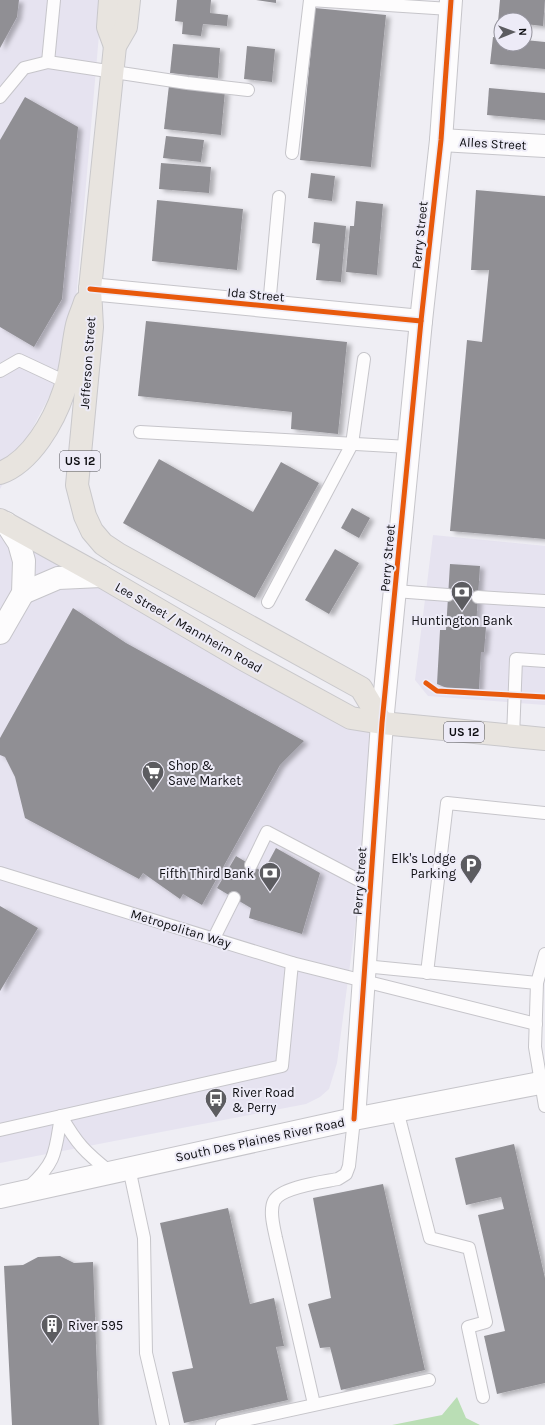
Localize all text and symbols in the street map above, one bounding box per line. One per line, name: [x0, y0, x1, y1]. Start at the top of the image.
north arrow: [493, 12, 533, 52]
text: N: [516, 28, 529, 36]
street label: Alles Street: [459, 134, 527, 153]
street label: Perry Street: [408, 200, 431, 270]
street label: Ida Street: [227, 285, 285, 304]
street label: Jefferson Street: [77, 316, 98, 410]
road number: US 12: [60, 451, 100, 471]
street label: Perry Street: [377, 523, 398, 593]
street label: Lee Street / Mannheim Road: [113, 579, 265, 676]
bank icon: Huntington Bank: [449, 579, 475, 612]
place label: Huntington Bank: [411, 613, 513, 628]
road number: US 12: [444, 722, 484, 742]
place label: Shop & Save Market: [168, 758, 241, 788]
supermarket icon: Shop & Save Market: [140, 759, 166, 792]
street label: Perry Street: [350, 846, 369, 916]
place label: Elk's Lodge Parking: [391, 851, 457, 881]
parking icon: Elk's Lodge Parking: [458, 852, 484, 885]
bank icon: Fifth Third Bank: [257, 860, 283, 893]
place label: Fifth Third Bank: [159, 866, 254, 881]
street label: Metropolitan Way: [129, 906, 233, 951]
place label: River Road & Perry: [232, 1085, 295, 1115]
bus stop icon: River Road & Perry: [203, 1086, 229, 1119]
street label: South Des Plaines River Road: [174, 1114, 346, 1165]
building icon: River 595: [39, 1312, 65, 1345]
place label: River 595: [68, 1318, 123, 1333]

